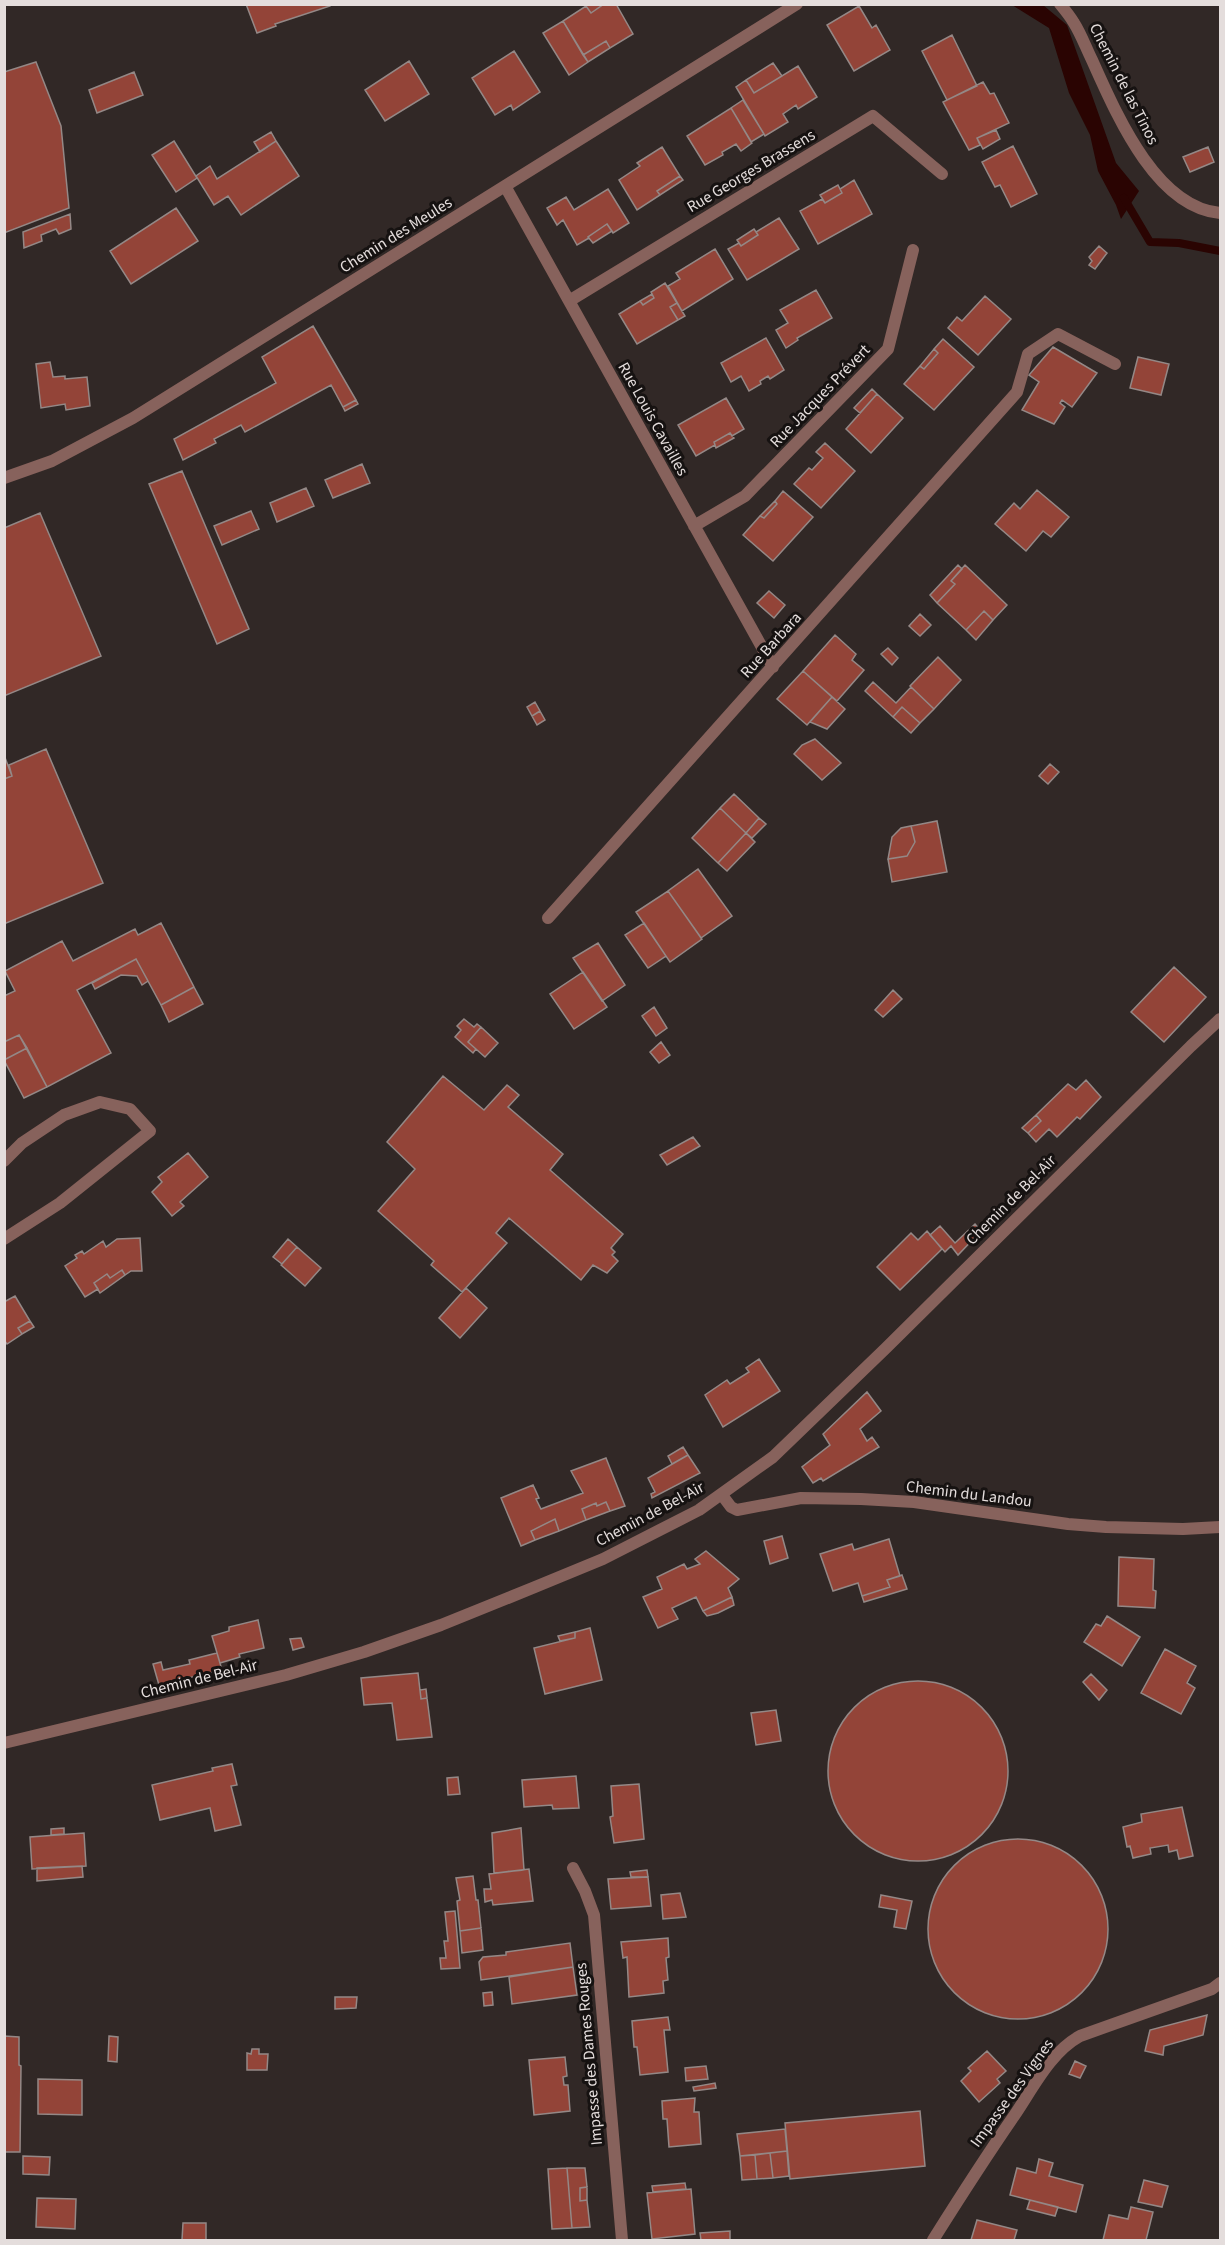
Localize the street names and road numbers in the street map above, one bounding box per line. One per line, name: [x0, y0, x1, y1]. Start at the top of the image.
street label: Chemin de las Tinos: [1084, 19, 1164, 149]
street label: Rue Georges Brassens: [683, 124, 819, 218]
street label: Chemin des Meules: [336, 191, 457, 278]
street label: Rue Jacques Prévert: [765, 339, 875, 453]
street label: Rue Louis Cavailles: [613, 358, 694, 480]
street label: Rue Barbara: [735, 607, 807, 683]
street label: Chemin de Bel-Air: [961, 1150, 1061, 1250]
street label: Chemin du Landou: [905, 1475, 1033, 1513]
street label: Chemin de Bel-Air: [592, 1476, 708, 1552]
street label: Chemin de Bel-Air: [138, 1654, 260, 1704]
street label: Impasse des Dames Rouges: [570, 1961, 608, 2146]
street label: Impasse des Vignes: [965, 2034, 1059, 2152]

